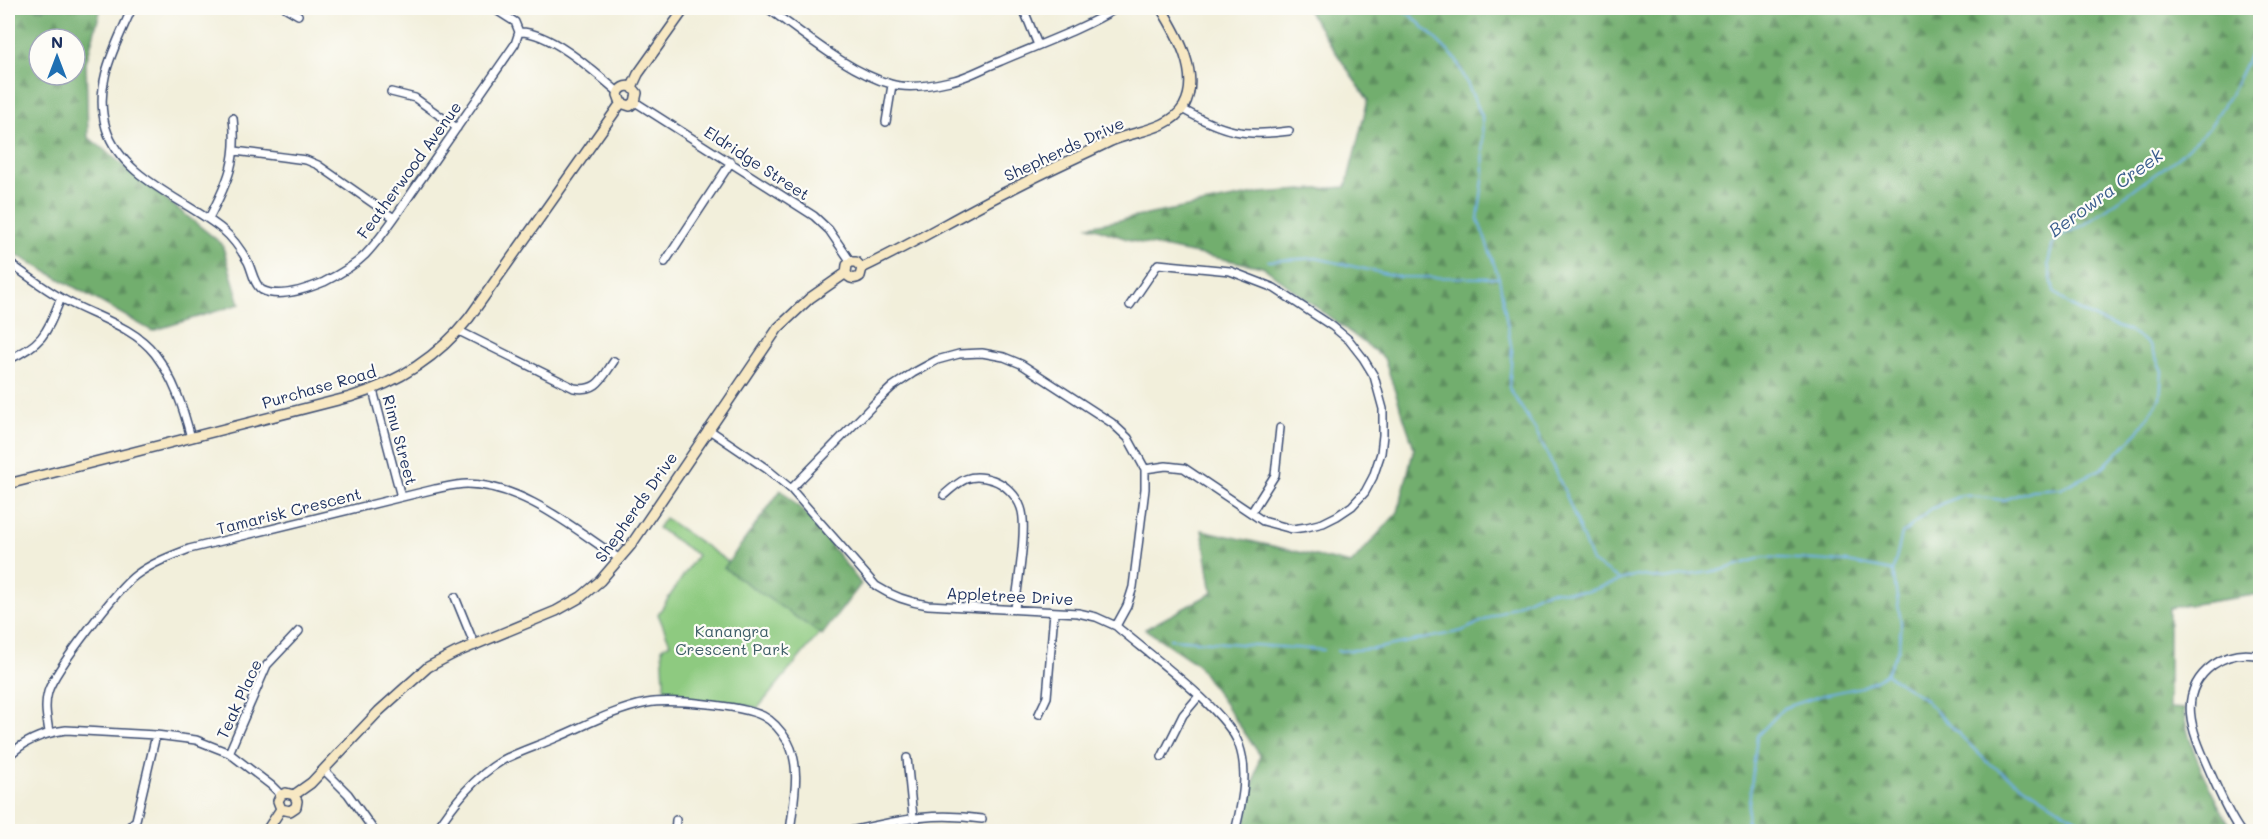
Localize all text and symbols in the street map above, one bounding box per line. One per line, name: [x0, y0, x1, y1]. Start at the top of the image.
north arrow: [27, 27, 87, 87]
text: N: [51, 31, 63, 52]
street label: Featherwood Avenue: [352, 97, 466, 243]
street label: Shepherds Drive: [1000, 112, 1127, 186]
street label: Eldridge Street: [701, 121, 814, 205]
water label: Berowra Creek: [2043, 142, 2168, 242]
street label: Purchase Road: [259, 360, 378, 413]
street label: Rimu Street: [378, 392, 423, 487]
street label: Shepherds Drive: [590, 447, 682, 566]
street label: Tamarisk Crescent: [214, 482, 363, 539]
street label: Appletree Drive: [946, 582, 1074, 609]
park label: Kanangra Crescent Park: [675, 620, 789, 659]
street label: Teak Place: [211, 656, 266, 742]

